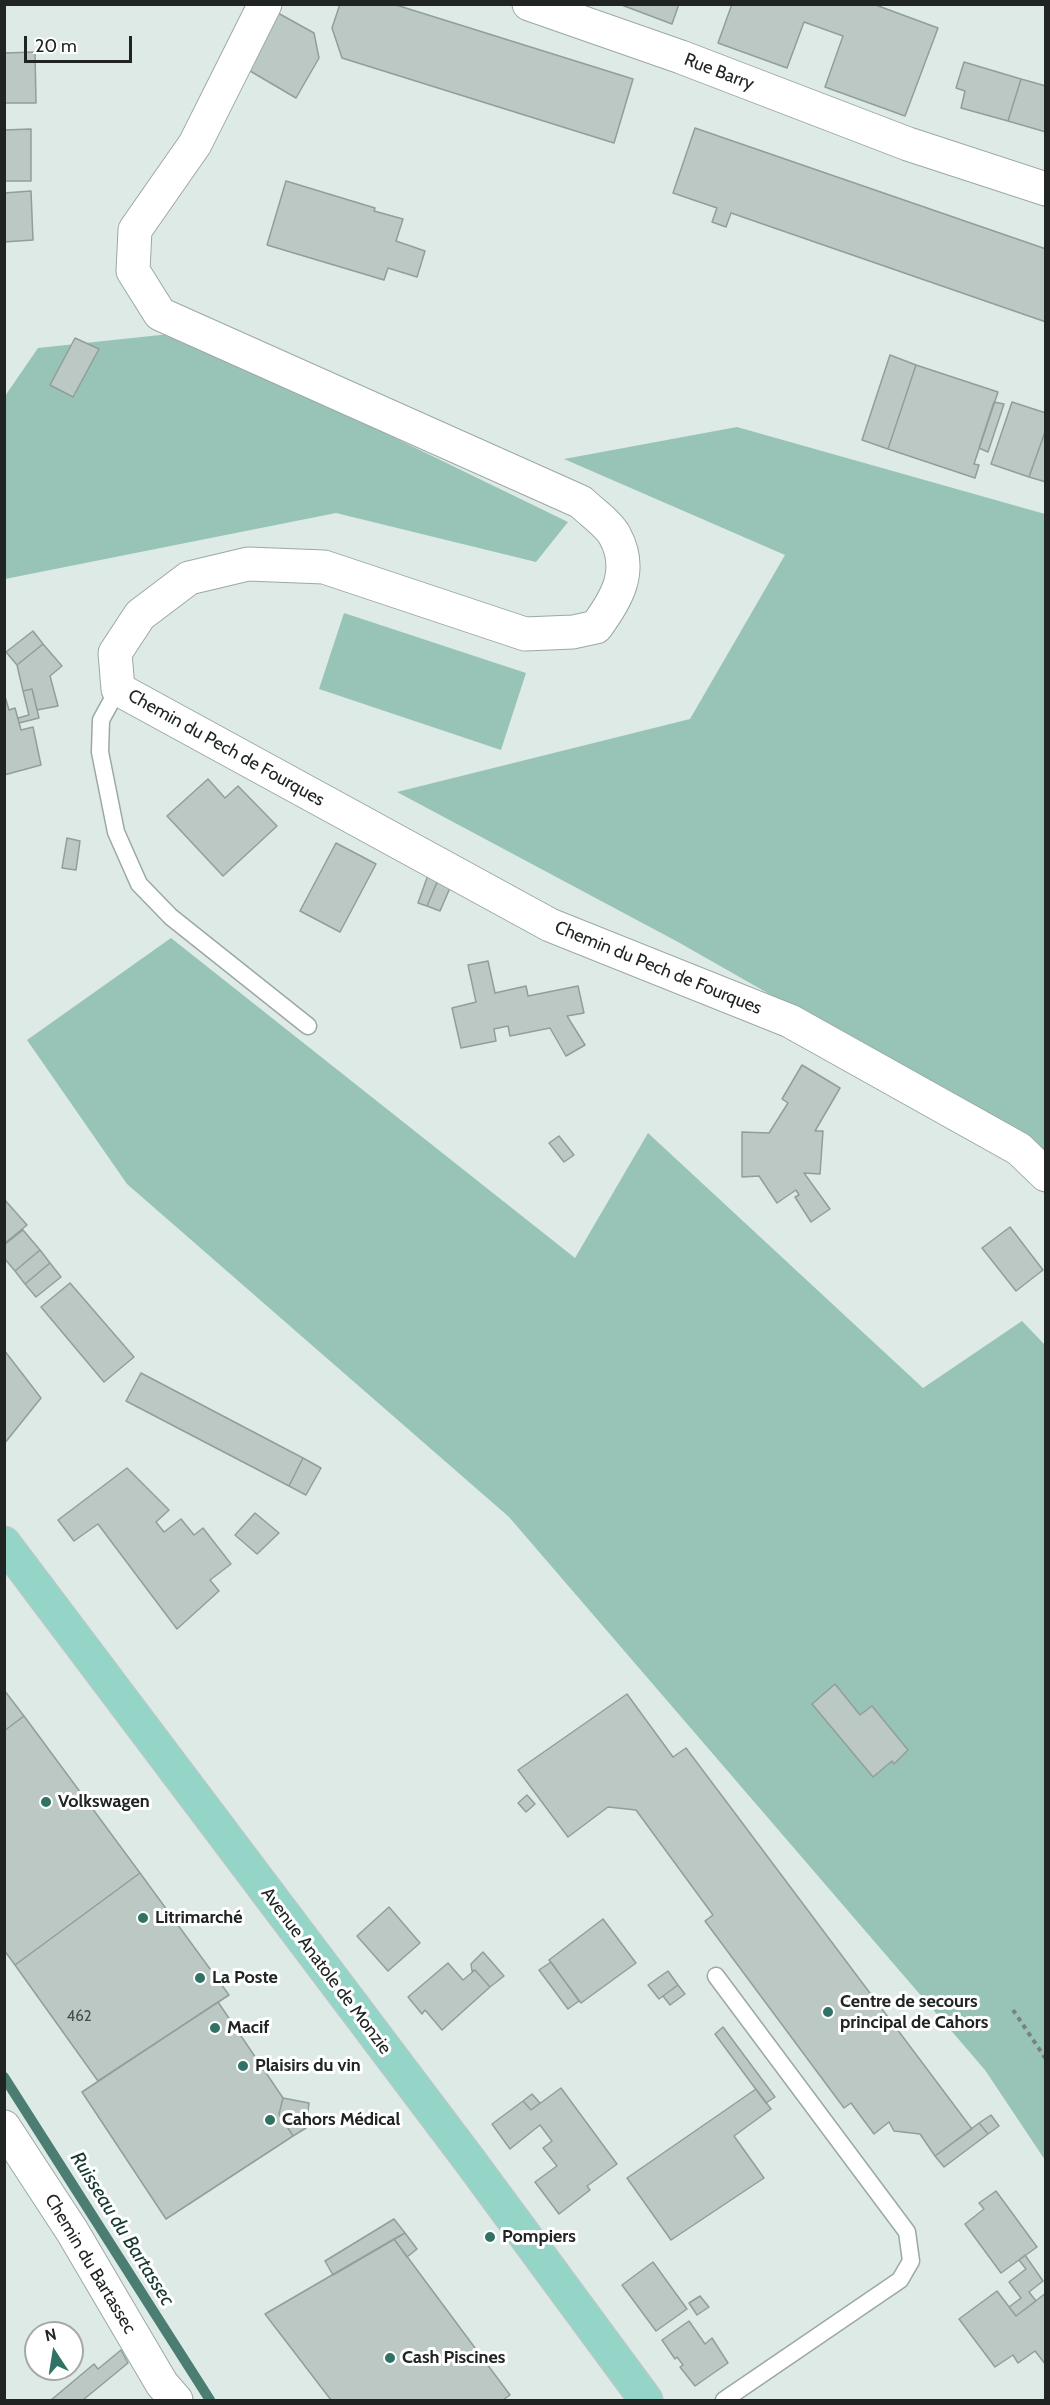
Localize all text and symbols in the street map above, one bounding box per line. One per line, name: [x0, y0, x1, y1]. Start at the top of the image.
scale bar: [27, 24, 135, 62]
text: 20 m: [35, 35, 77, 57]
street label: Rue Barry: [681, 49, 757, 95]
street label: Chemin du Pech de Fourques: [124, 685, 328, 811]
street label: Chemin du Pech de Fourques: [551, 917, 765, 1019]
place label: Volkswagen: [58, 1791, 150, 1813]
marker: Volkswagen: [39, 1795, 53, 1809]
street label: Avenue Anatole de Monzie: [256, 1883, 396, 2059]
place label: Litrimarché: [155, 1907, 243, 1929]
marker: Litrimarché: [136, 1911, 150, 1925]
place label: La Poste: [212, 1967, 278, 1989]
marker: La Poste: [193, 1971, 207, 1985]
place label: Centre de secours principal de Cahors: [840, 1991, 988, 2034]
marker: Centre de secours principal de Cahors: [821, 2005, 835, 2019]
house number: 462: [66, 2008, 92, 2026]
place label: Macif: [227, 2017, 269, 2039]
marker: Macif: [208, 2021, 222, 2035]
place label: Plaisirs du vin: [255, 2055, 361, 2077]
marker: Plaisirs du vin: [236, 2059, 250, 2073]
place label: Cahors Médical: [282, 2109, 400, 2131]
marker: Cahors Médical: [263, 2113, 277, 2127]
water label: Ruisseau du Bartassec: [65, 2148, 179, 2310]
street label: Chemin du Bartassec: [40, 2190, 140, 2338]
place label: Pompiers: [502, 2226, 576, 2248]
marker: Pompiers: [483, 2230, 497, 2244]
north arrow: [24, 2321, 84, 2381]
text: N: [43, 2324, 58, 2345]
place label: Cash Piscines: [402, 2347, 505, 2369]
marker: Cash Piscines: [383, 2351, 397, 2365]

